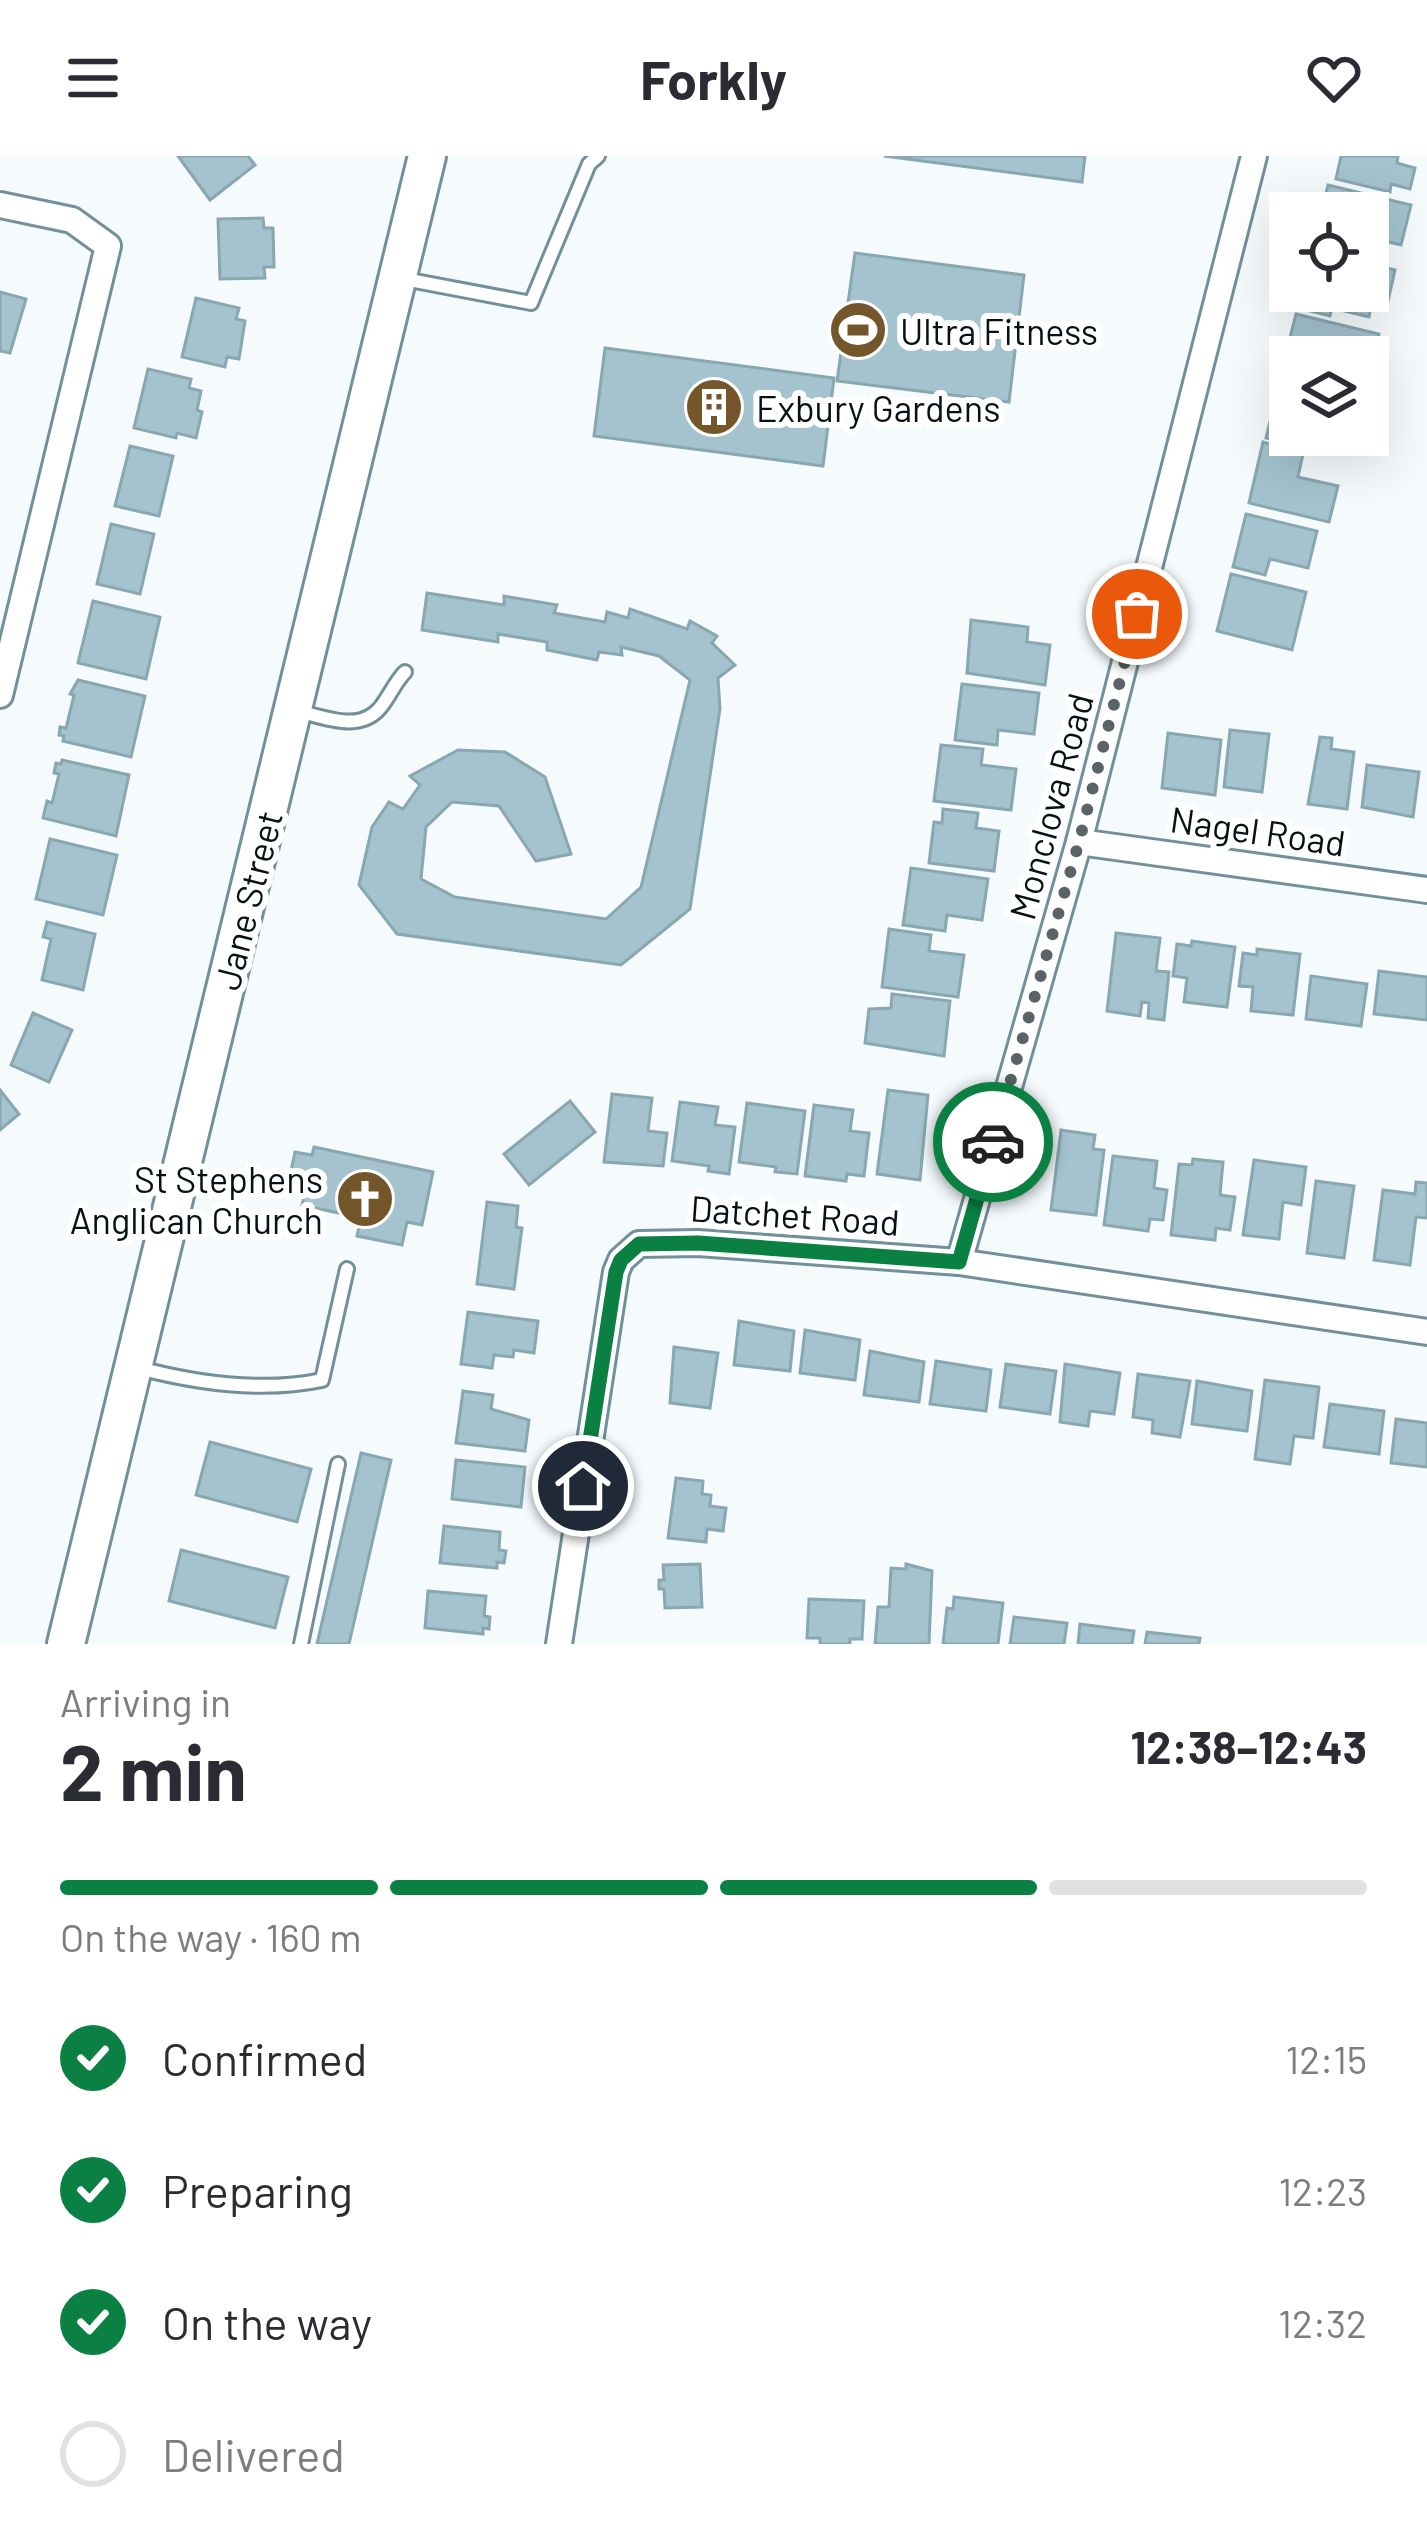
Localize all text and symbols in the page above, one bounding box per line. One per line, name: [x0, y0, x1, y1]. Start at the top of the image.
icon: menu: [60, 45, 126, 111]
icon: heart: [1301, 45, 1367, 111]
text: Forkly: [640, 46, 787, 111]
map controls: [1269, 192, 1389, 456]
button: locate: [1269, 192, 1389, 312]
sports icon: Ultra Fitness: [827, 299, 889, 361]
place label: Ultra Fitness: [900, 309, 1098, 352]
button: layers: [1269, 336, 1389, 456]
building icon: Exbury Gardens: [683, 376, 745, 438]
place label: Exbury Gardens: [756, 386, 1001, 429]
pin: [1086, 563, 1188, 665]
icon: bag: [1104, 581, 1170, 647]
street label: Monclova Road: [999, 688, 1101, 924]
street label: Nagel Road: [1168, 796, 1348, 864]
street label: Jane Street: [204, 806, 290, 994]
courier: [933, 1082, 1053, 1202]
icon: car: [960, 1109, 1026, 1175]
place label: St Stephens Anglican Church: [70, 1157, 323, 1241]
church icon: St Stephens Anglican Church: [334, 1168, 396, 1230]
street label: Datchet Road: [689, 1185, 901, 1243]
pin: [532, 1435, 634, 1537]
icon: home: [550, 1453, 616, 1519]
text: Arriving in: [60, 1678, 231, 1725]
text: 12:38–12:43: [1130, 1719, 1367, 1773]
text: 2 min: [60, 1723, 247, 1817]
text: On the way · 160 m: [60, 1913, 362, 1960]
icon: check: [60, 2025, 126, 2091]
text: Confirmed: [162, 2031, 367, 2085]
text: 12:15: [1286, 2035, 1367, 2082]
icon: check: [60, 2157, 126, 2223]
text: Preparing: [162, 2163, 353, 2217]
text: 12:23: [1278, 2167, 1367, 2214]
icon: check: [60, 2289, 126, 2355]
text: On the way: [162, 2295, 372, 2349]
text: 12:32: [1278, 2299, 1367, 2346]
text: Delivered: [162, 2427, 345, 2481]

